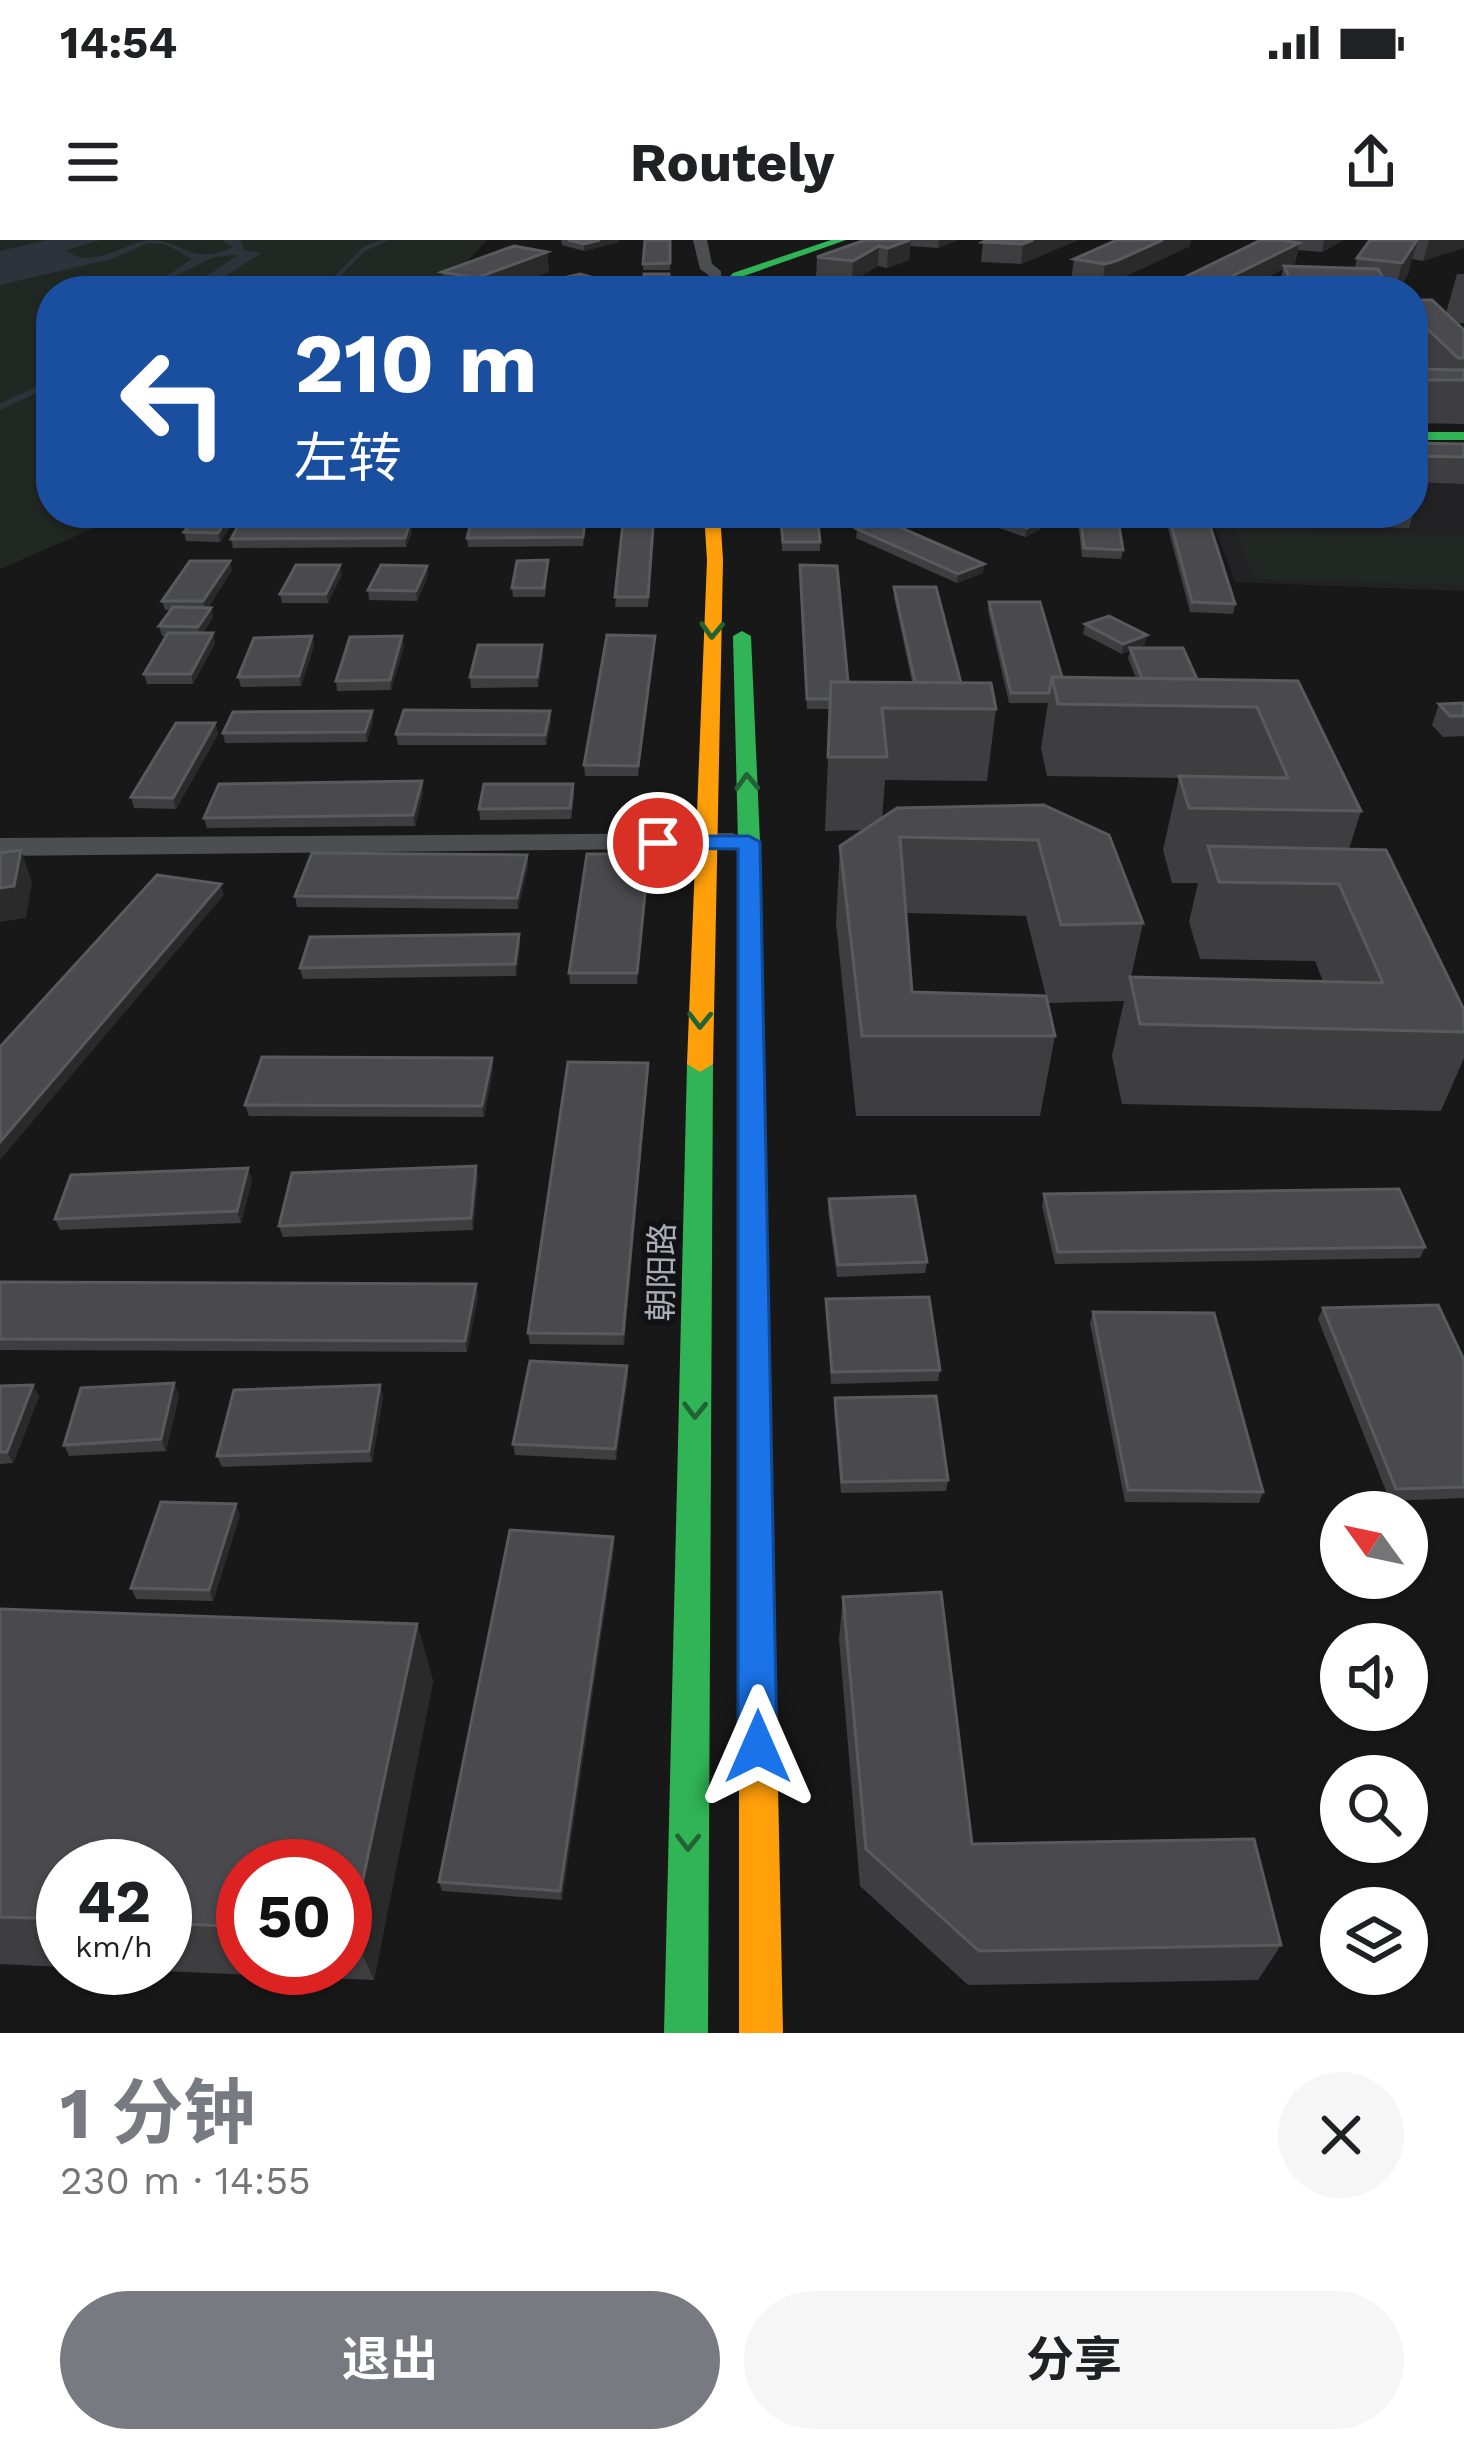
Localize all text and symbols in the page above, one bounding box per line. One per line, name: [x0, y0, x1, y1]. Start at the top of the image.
text: 14:54: [60, 16, 177, 69]
icon: menu: [60, 129, 126, 195]
icon: share: [1338, 129, 1404, 195]
text: Routely: [630, 131, 834, 194]
text: 210 m: [294, 314, 537, 412]
icon: left: [96, 324, 252, 480]
text: 左转: [294, 427, 402, 490]
one-way arrow: [699, 621, 725, 640]
one-way arrow: [734, 772, 760, 791]
pin: [607, 792, 709, 894]
icon: arrive: [625, 810, 691, 876]
one-way arrow: [688, 1011, 714, 1030]
street label: 朝阳路: [641, 1222, 682, 1322]
one-way arrow: [682, 1401, 708, 1420]
north arrow: [1320, 1491, 1428, 1599]
map controls: [1320, 1491, 1428, 1995]
button: sound: [1320, 1623, 1428, 1731]
position arrow: [695, 1684, 821, 1810]
button: search: [1320, 1755, 1428, 1863]
one-way arrow: [676, 1833, 702, 1852]
speed limit sign: 50: [216, 1839, 372, 1995]
text: 42: [77, 1866, 151, 1937]
button: layers: [1320, 1887, 1428, 1995]
text: km/h: [75, 1929, 153, 1964]
text: 1 分钟: [60, 2071, 256, 2155]
button: close: [1278, 2072, 1404, 2198]
text: 230 m · 14:55: [60, 2158, 311, 2203]
button: 退出: [60, 2291, 720, 2429]
button: 分享: [744, 2291, 1404, 2429]

